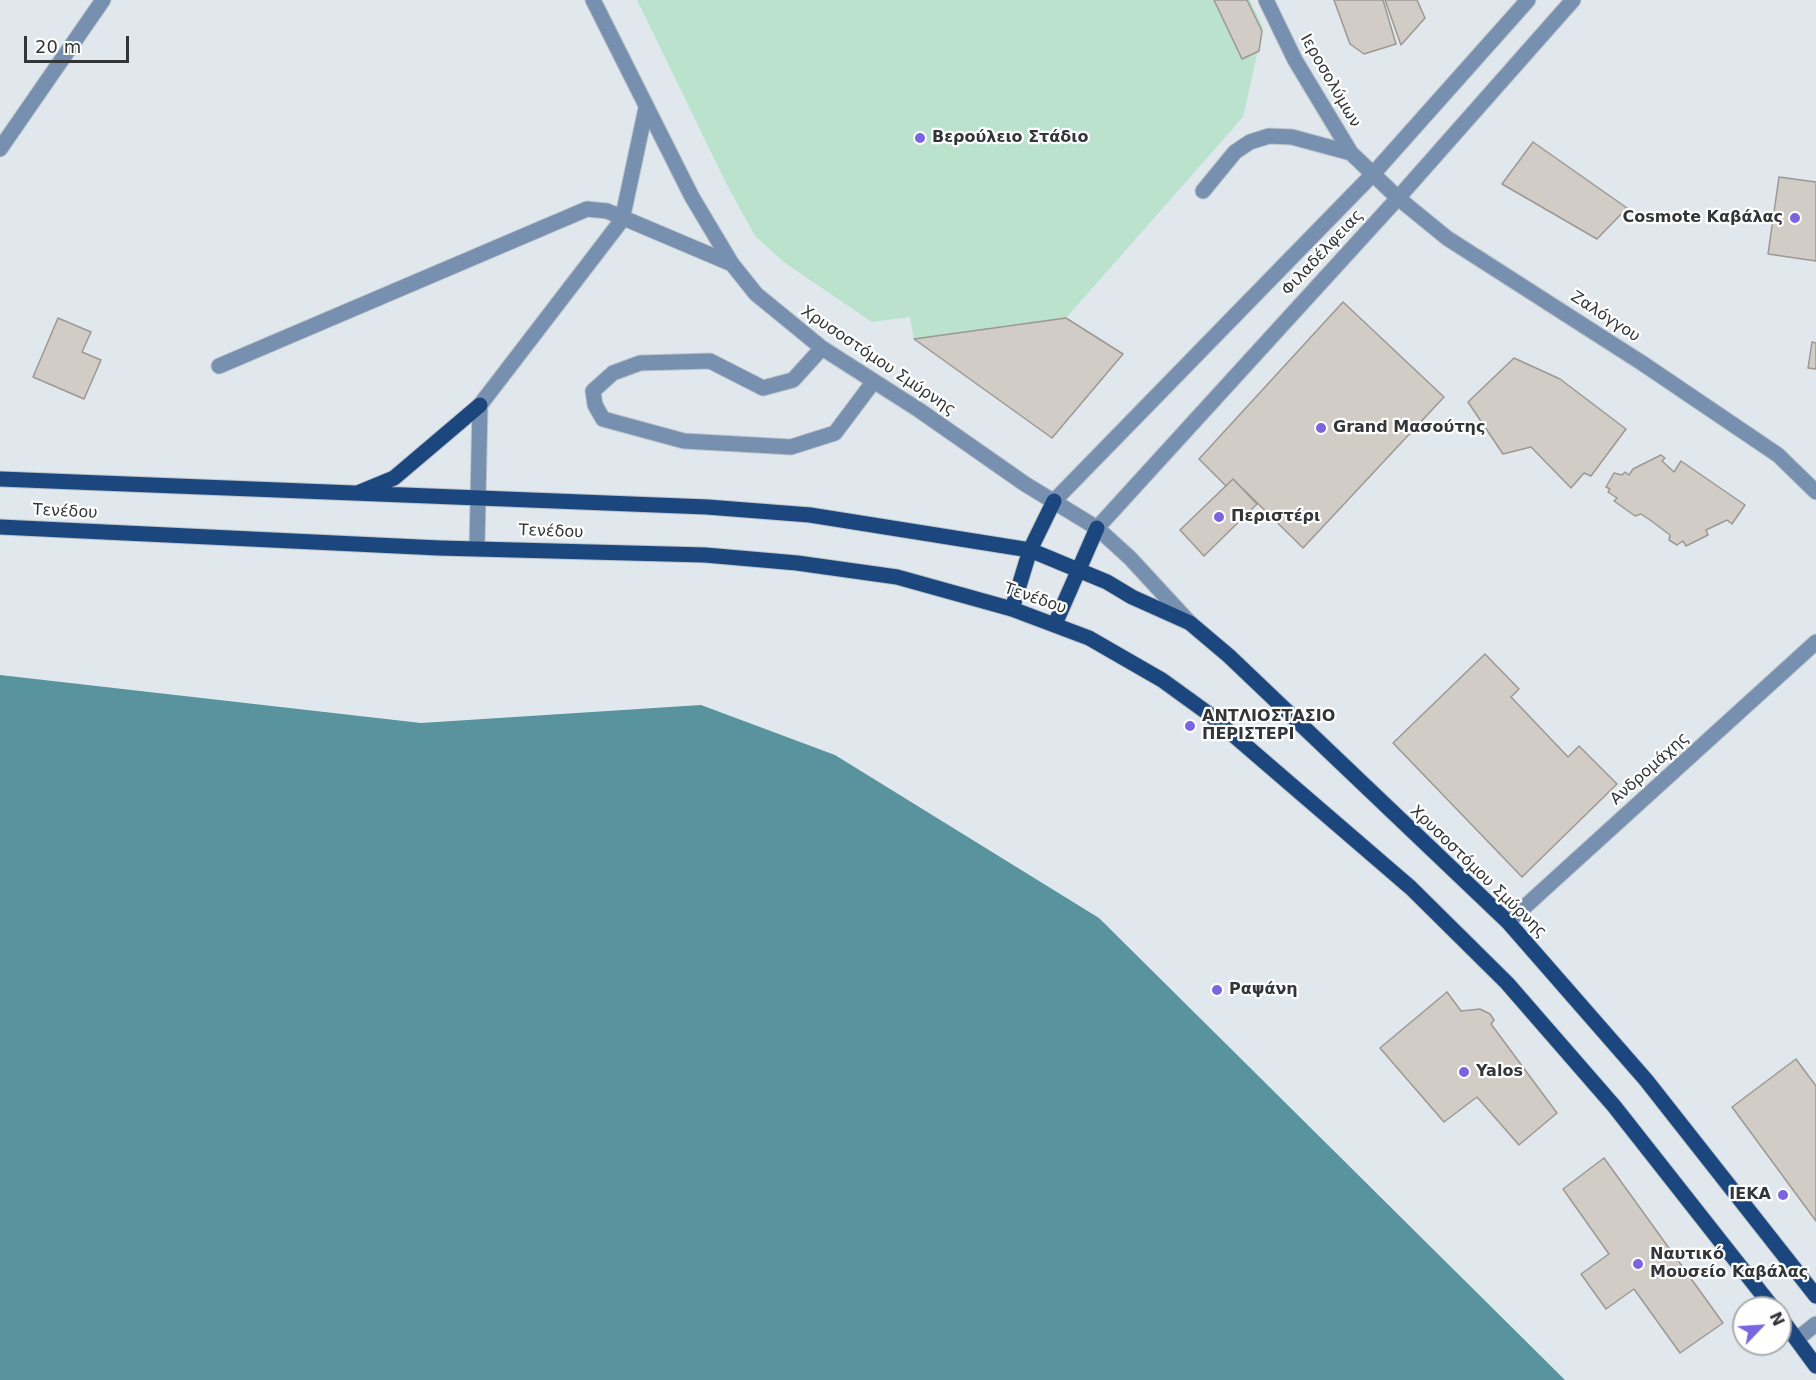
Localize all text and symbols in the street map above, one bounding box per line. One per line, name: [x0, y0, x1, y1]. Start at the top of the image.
scale bar: [27, 24, 132, 62]
street label: Ιεροσολύμων: [1296, 31, 1364, 131]
text: 20 m: [35, 36, 81, 57]
place label: Βερούλειο Στάδιο: [932, 128, 1089, 148]
marker: Βερούλειο Στάδιο: [913, 131, 927, 145]
street label: Φιλαδέλφειας: [1278, 206, 1368, 300]
place label: Cosmote Καβάλας: [1623, 208, 1783, 228]
marker: Cosmote Καβάλας: [1788, 211, 1802, 225]
street label: Ζαλόγγου: [1567, 288, 1643, 346]
street label: Χρυσοστόμου Σμύρνης: [797, 302, 959, 420]
place label: Grand Μασούτης: [1333, 418, 1485, 438]
marker: Grand Μασούτης: [1314, 421, 1328, 435]
street label: Τενέδου: [32, 501, 98, 523]
place label: Περιστέρι: [1231, 507, 1320, 527]
marker: Περιστέρι: [1212, 510, 1226, 524]
street label: Τενέδου: [518, 521, 584, 543]
street label: Τενέδου: [1001, 579, 1069, 619]
place label: ΑΝΤΛΙΟΣΤΑΣΙΟ ΠΕΡΙΣΤΕΡΙ: [1202, 707, 1335, 745]
marker: ΑΝΤΛΙΟΣΤΑΣΙΟ ΠΕΡΙΣΤΕΡΙ: [1183, 719, 1197, 733]
street label: Ανδρομάχης: [1607, 729, 1693, 809]
street label: Χρυσοστόμου Σμύρνης: [1406, 802, 1550, 942]
place label: Ραψάνη: [1229, 980, 1298, 1000]
marker: Ραψάνη: [1210, 983, 1224, 997]
place label: Yalos: [1476, 1062, 1523, 1082]
marker: Yalos: [1457, 1065, 1471, 1079]
place label: ΙΕΚΑ: [1729, 1185, 1771, 1205]
marker: ΙΕΚΑ: [1776, 1188, 1790, 1202]
place label: Ναυτικό Μουσείο Καβάλας: [1650, 1245, 1808, 1283]
marker: Ναυτικό Μουσείο Καβάλας: [1631, 1257, 1645, 1271]
north arrow: [1732, 1296, 1792, 1356]
text: N: [1766, 1309, 1788, 1329]

